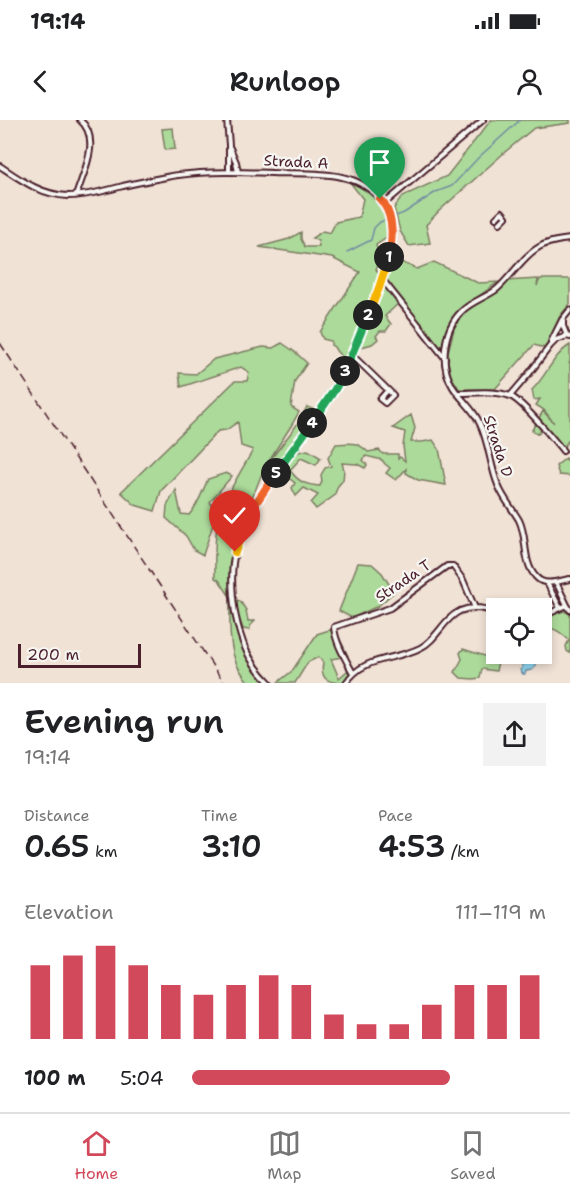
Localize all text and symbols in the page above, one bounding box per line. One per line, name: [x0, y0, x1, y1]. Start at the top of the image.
text: 19:14: [30, 7, 85, 36]
text: Runloop: [229, 63, 341, 100]
icon: back: [24, 65, 57, 98]
icon: person: [513, 65, 546, 98]
pin: [354, 137, 405, 199]
icon: arrive: [363, 146, 396, 179]
street label: Strada A: [263, 150, 329, 174]
pin: 1: [374, 242, 404, 272]
text: 1: [385, 246, 393, 267]
pin: 2: [353, 300, 383, 330]
text: 2: [362, 304, 374, 325]
pin: 3: [330, 356, 360, 386]
text: 3: [339, 360, 351, 381]
pin: 4: [297, 408, 327, 438]
text: 4: [306, 412, 318, 433]
street label: Strada D: [479, 413, 517, 480]
pin: 5: [261, 458, 291, 488]
text: 5: [271, 462, 281, 483]
pin: [209, 490, 260, 552]
icon: check: [218, 499, 251, 532]
street label: Strada T: [371, 555, 435, 607]
map controls: [486, 598, 552, 664]
button: locate: [486, 598, 552, 664]
scale bar: [18, 641, 141, 668]
text: 200 m: [27, 644, 79, 665]
text: Evening run: [24, 699, 224, 744]
button: share: [483, 703, 546, 766]
text: 19:14: [24, 744, 71, 770]
text: Distance: [24, 805, 90, 826]
text: Time: [201, 805, 238, 826]
text: Pace: [378, 805, 413, 826]
text: 0.65: [24, 826, 89, 867]
text: 3:10: [201, 826, 262, 867]
text: 4:53: [378, 826, 446, 867]
text: km: [89, 841, 118, 862]
text: /km: [446, 841, 480, 862]
text: Elevation: [24, 899, 114, 925]
text: 111–119 m: [455, 899, 546, 925]
text: 100 m: [24, 1065, 86, 1091]
text: 5:04: [120, 1065, 164, 1091]
tab: Home: [74, 1127, 118, 1184]
tab: Map: [267, 1127, 301, 1184]
tab: Saved: [450, 1127, 496, 1184]

